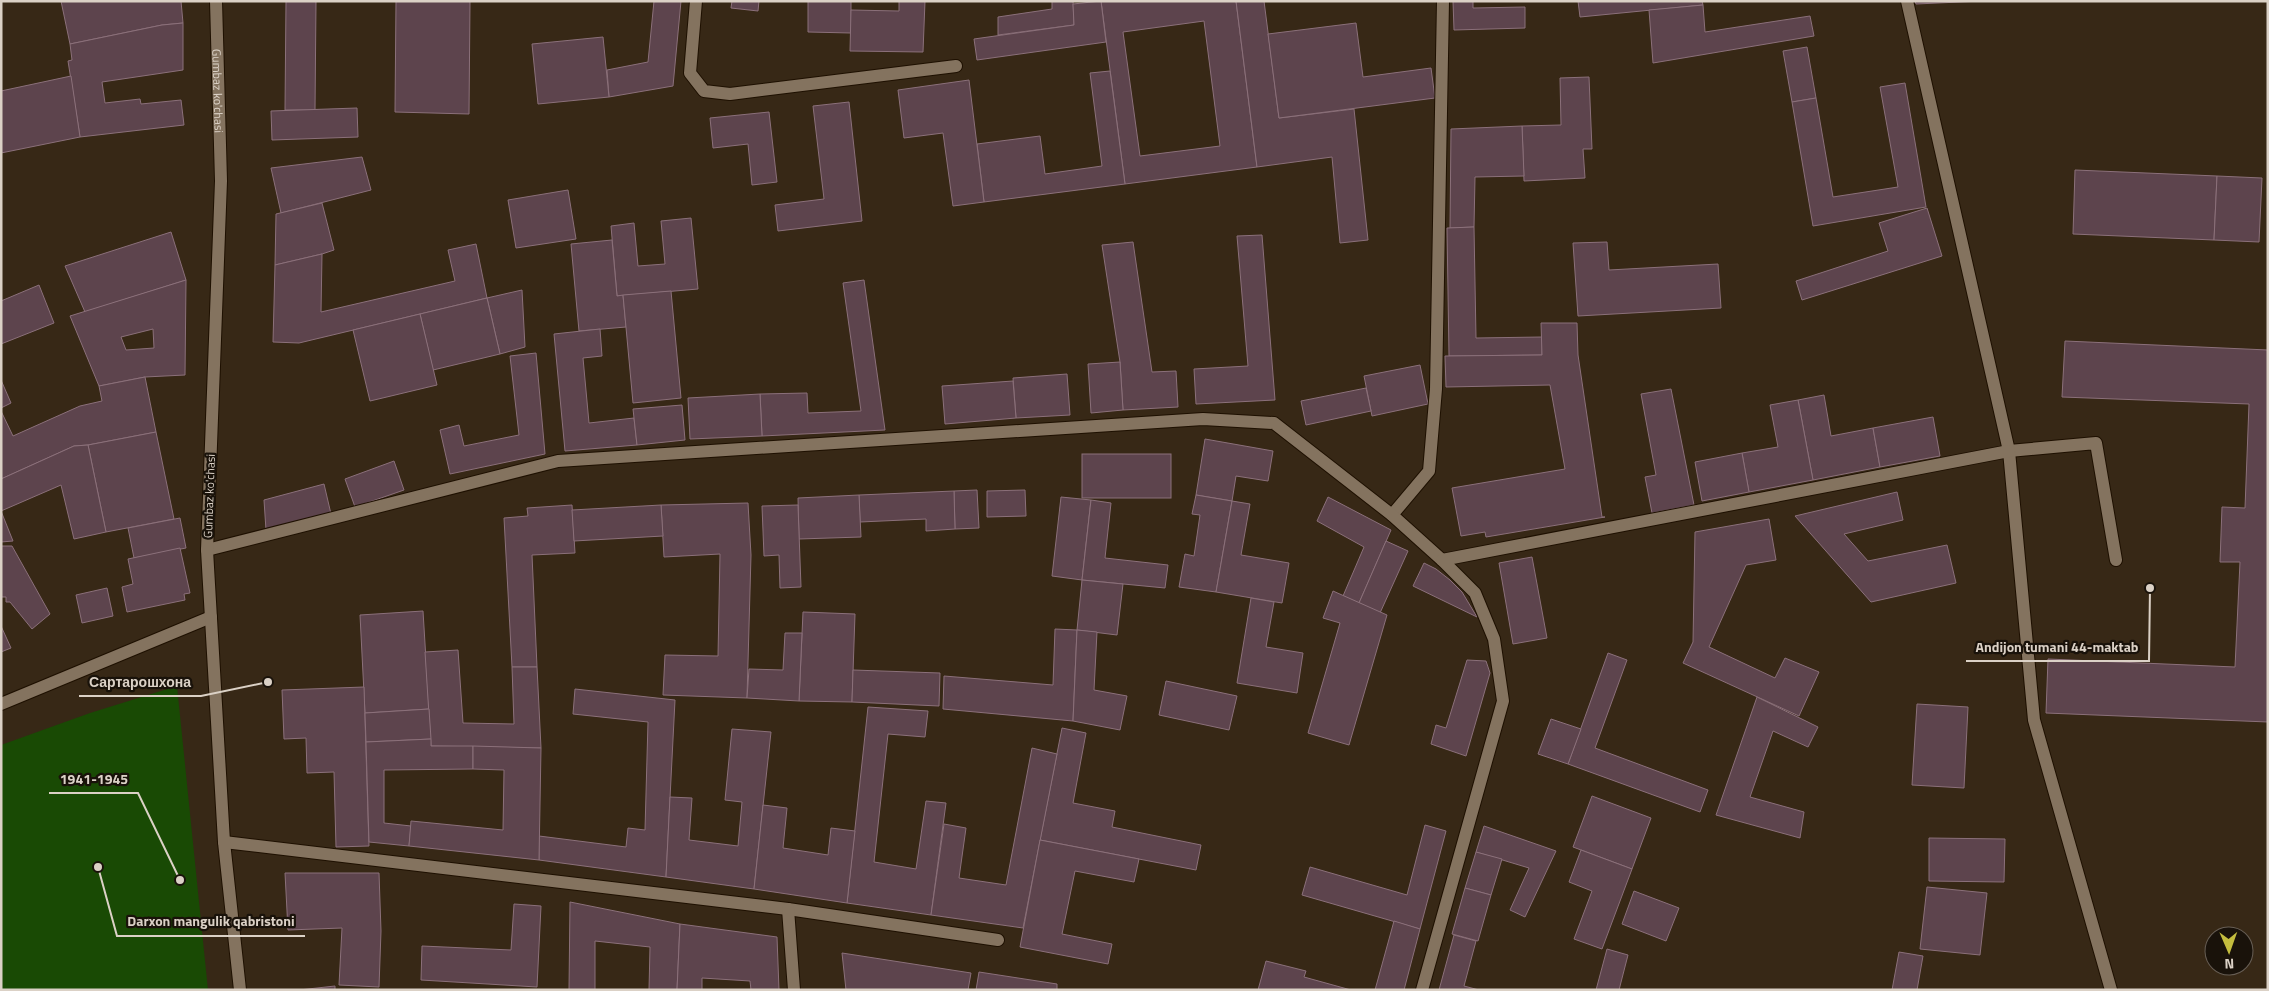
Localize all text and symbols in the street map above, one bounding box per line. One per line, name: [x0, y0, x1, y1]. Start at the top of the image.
street label: Gumbaz ko'chasi: [208, 49, 229, 133]
street label: Gumbaz ko'chasi: [198, 454, 220, 538]
callout: Andijon tumani 44-maktab: [1966, 632, 2149, 661]
text: Andijon tumani 44-maktab: [1976, 636, 2139, 657]
callout: Сартарошхона: [79, 667, 201, 696]
text: Сартарошхона: [89, 671, 191, 692]
callout: 1941-1945: [49, 764, 138, 793]
text: 1941-1945: [60, 768, 128, 789]
callout: Darxon mangulik qabristoni: [117, 907, 305, 936]
text: Darxon mangulik qabristoni: [127, 910, 295, 931]
north arrow: [2204, 926, 2254, 976]
text: N: [2224, 954, 2235, 975]

